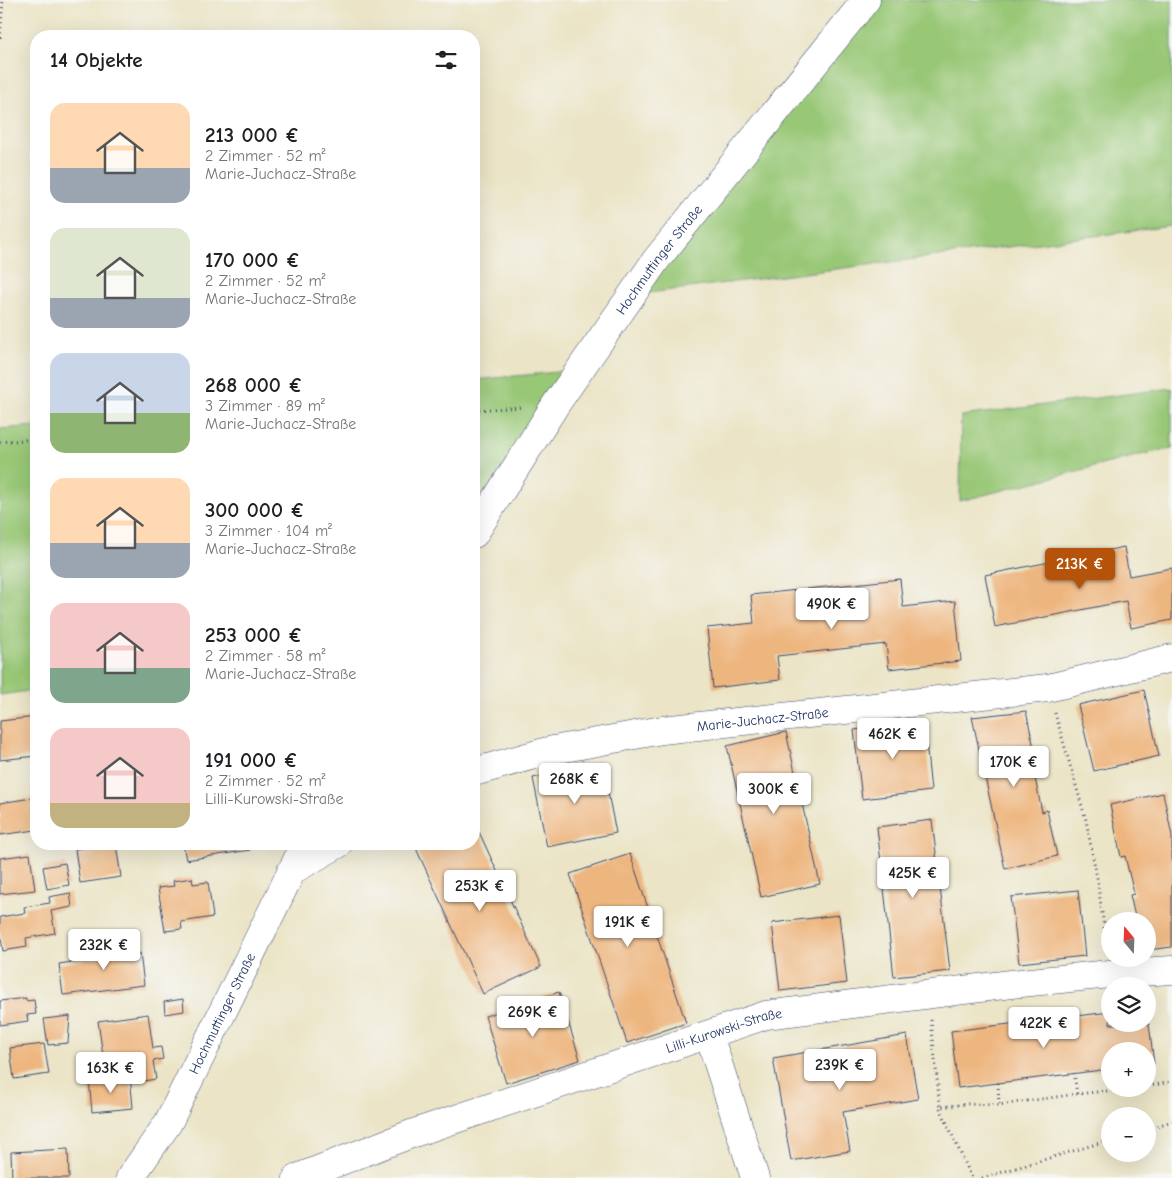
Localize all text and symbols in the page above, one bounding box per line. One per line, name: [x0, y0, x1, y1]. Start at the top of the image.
icon: filters: [432, 46, 460, 74]
text: 14 Objekte: [50, 48, 143, 72]
icon: home: [90, 123, 150, 183]
text: 213 000 €: [205, 123, 300, 147]
text: 2 Zimmer · 52 m²: [205, 147, 326, 165]
text: Marie-Juchacz-Straße: [205, 165, 356, 183]
street label: Hochmuttinger Straße: [613, 202, 706, 318]
icon: home: [90, 248, 150, 308]
text: 170 000 €: [205, 248, 300, 272]
text: 2 Zimmer · 52 m²: [205, 272, 326, 290]
text: Marie-Juchacz-Straße: [205, 290, 356, 308]
icon: home: [90, 373, 150, 433]
text: 268 000 €: [205, 373, 303, 397]
text: 3 Zimmer · 89 m²: [205, 397, 325, 415]
text: Marie-Juchacz-Straße: [205, 415, 356, 433]
icon: home: [90, 498, 150, 558]
text: 300 000 €: [205, 498, 305, 522]
text: 3 Zimmer · 104 m²: [205, 522, 332, 540]
text: Marie-Juchacz-Straße: [205, 540, 356, 558]
pin: 213K €: [1039, 548, 1121, 590]
text: 213K €: [1056, 555, 1104, 573]
pin: 490K €: [791, 588, 873, 630]
text: 490K €: [807, 595, 857, 613]
icon: home: [90, 623, 150, 683]
text: 253 000 €: [205, 623, 302, 647]
text: 2 Zimmer · 58 m²: [205, 647, 325, 665]
text: Marie-Juchacz-Straße: [205, 665, 356, 683]
street label: Marie-Juchacz-Straße: [696, 704, 829, 735]
pin: 462K €: [852, 718, 934, 760]
text: 462K €: [868, 725, 918, 743]
pin: 170K €: [973, 746, 1055, 788]
icon: home: [90, 748, 150, 808]
text: 191 000 €: [205, 748, 298, 772]
text: 170K €: [990, 753, 1038, 771]
pin: 268K €: [534, 762, 616, 805]
text: 268K €: [550, 770, 600, 788]
text: 2 Zimmer · 52 m²: [205, 772, 326, 790]
pin: 300K €: [733, 772, 815, 815]
text: 300K €: [748, 780, 800, 798]
text: Lilli-Kurowski-Straße: [205, 790, 343, 808]
pin: 425K €: [872, 856, 954, 899]
text: 425K €: [888, 864, 938, 882]
pin: 253K €: [439, 870, 521, 912]
text: 253K €: [455, 877, 505, 895]
pin: 191K €: [587, 906, 669, 948]
north arrow: [1101, 912, 1156, 968]
map controls: [1101, 912, 1156, 1162]
text: 191K €: [605, 913, 651, 931]
pin: 232K €: [63, 928, 145, 971]
text: 232K €: [79, 936, 129, 954]
street label: Hochmuttinger Straße: [185, 950, 259, 1077]
button: layers: [1101, 977, 1156, 1032]
pin: 269K €: [492, 996, 574, 1038]
text: 269K €: [508, 1003, 558, 1021]
street label: Lilli-Kurowski-Straße: [664, 1005, 783, 1057]
pin: 422K €: [1003, 1006, 1085, 1049]
text: 422K €: [1019, 1014, 1069, 1032]
button: +: [1101, 1042, 1156, 1097]
pin: 239K €: [799, 1048, 881, 1091]
pin: 163K €: [70, 1052, 152, 1094]
text: 239K €: [815, 1056, 865, 1074]
text: 163K €: [87, 1059, 135, 1077]
button: −: [1101, 1107, 1156, 1162]

